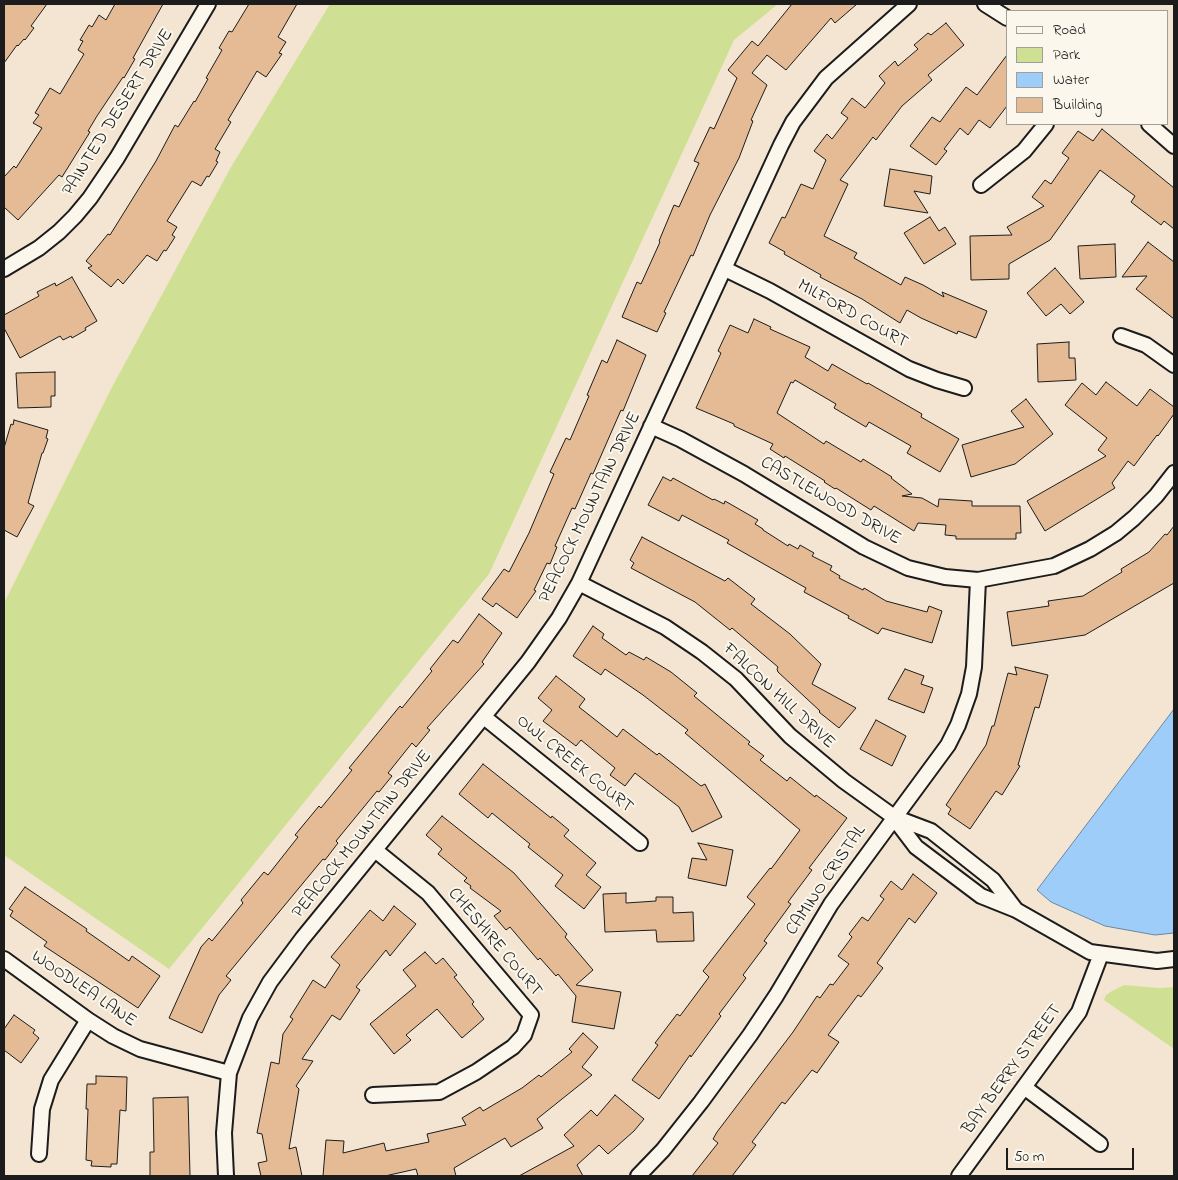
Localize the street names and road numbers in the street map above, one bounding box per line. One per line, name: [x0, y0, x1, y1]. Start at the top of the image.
street label: PAINTED DESERT DRIVE: [59, 26, 179, 200]
street label: MILFORD COURT: [793, 276, 911, 354]
street label: PEACOCK MOUNTAIN DRIVE: [535, 409, 647, 607]
street label: CASTLEWOOD DRIVE: [756, 453, 904, 551]
street label: FALCON HILL DRIVE: [717, 640, 839, 754]
street label: OWL CREEK COURT: [511, 711, 637, 819]
street label: PEACOCK MOUNTAIN DRIVE: [289, 747, 437, 923]
street label: CAMINO CRISTAL: [782, 822, 872, 940]
street label: CHESHIRE COURT: [442, 884, 546, 1002]
street label: WOODLEA LANE: [26, 947, 140, 1033]
street label: BAY BERRY STREET: [959, 1001, 1067, 1139]

